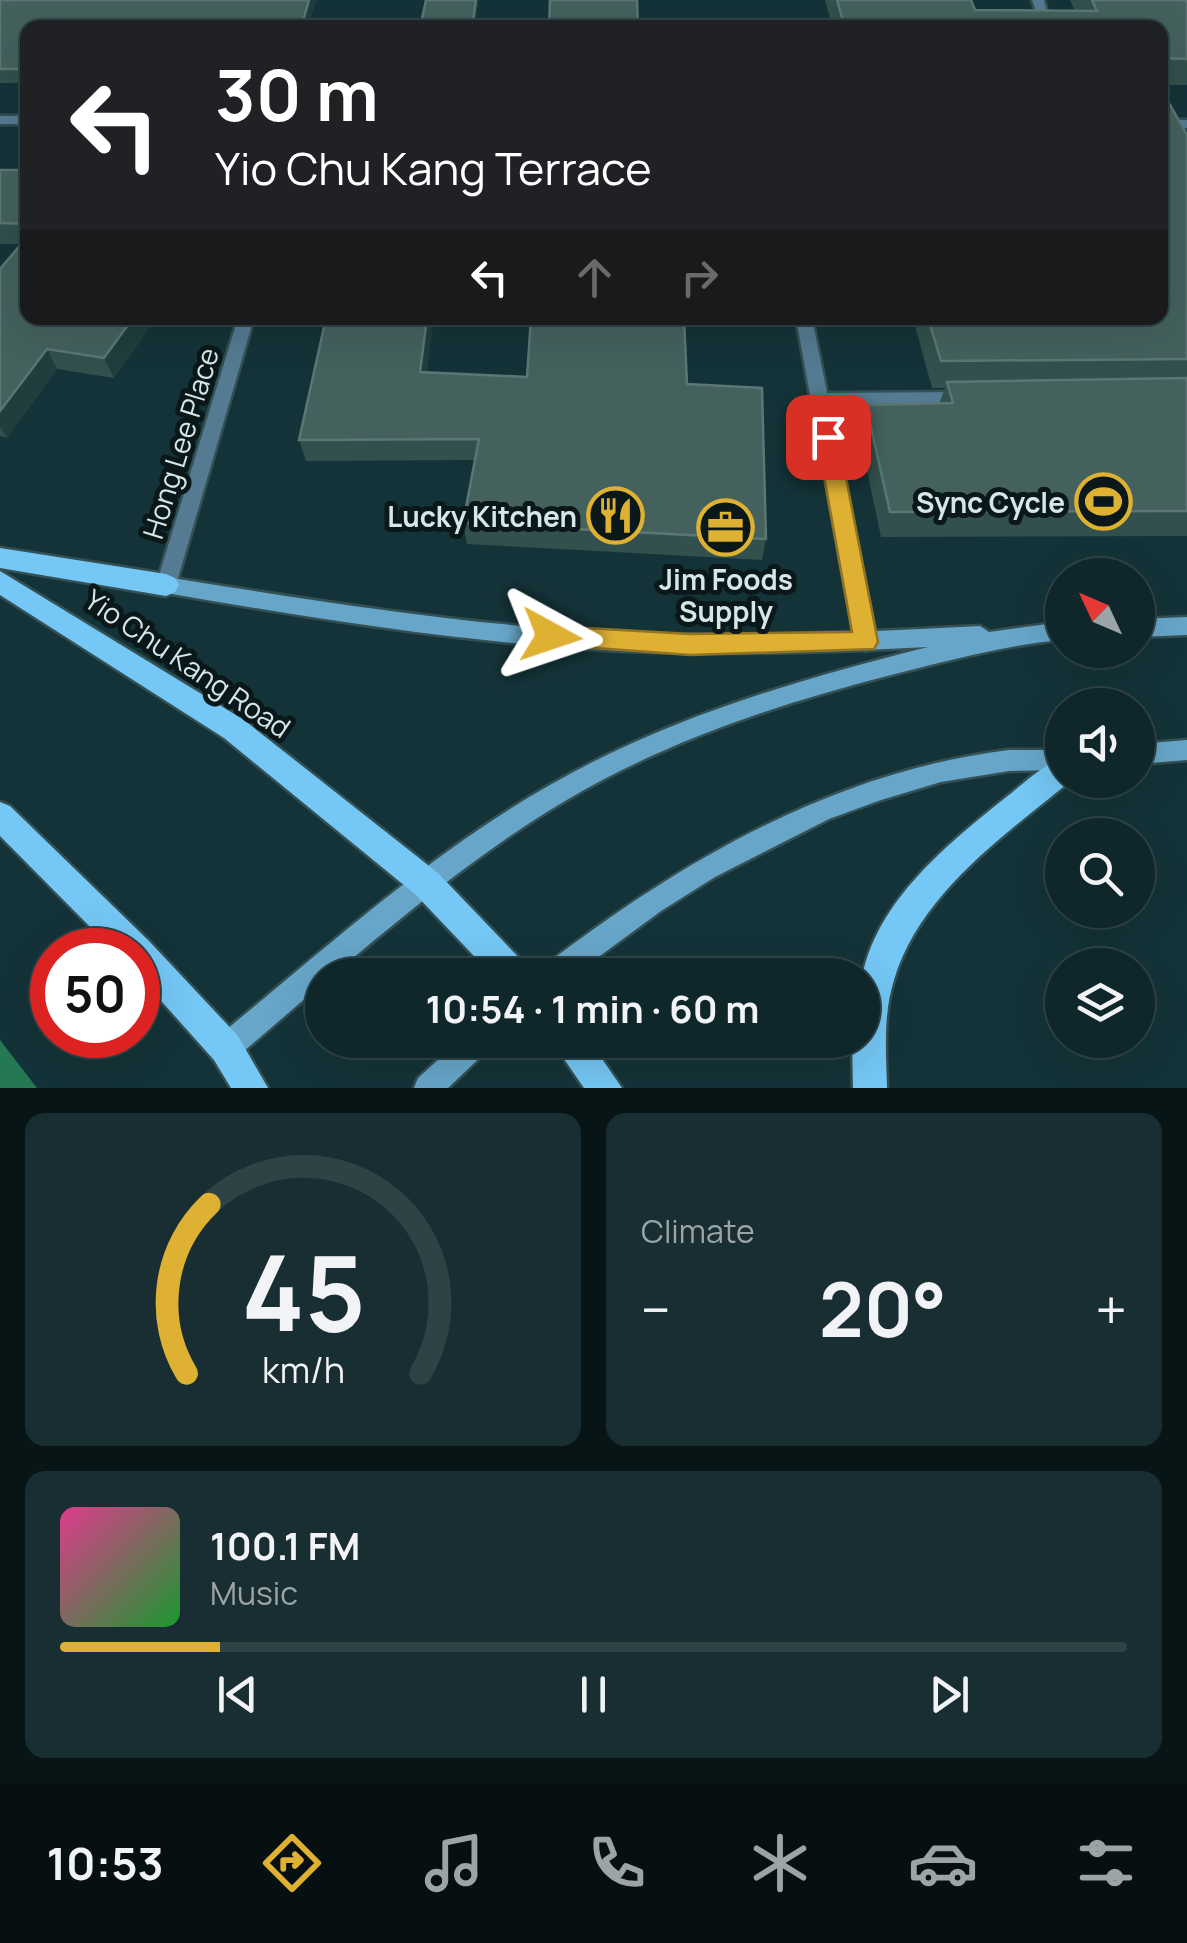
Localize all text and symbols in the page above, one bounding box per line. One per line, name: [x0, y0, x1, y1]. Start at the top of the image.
text: 30 m: [215, 46, 379, 142]
icon: left: [50, 60, 180, 190]
text: Yio Chu Kang Terrace: [215, 137, 652, 199]
icon: left: [462, 250, 517, 305]
icon: ahead: [567, 250, 622, 305]
icon: right: [672, 250, 727, 305]
street label: Hong Lee Place: [133, 343, 227, 543]
pin: [786, 395, 871, 480]
icon: arrive: [801, 410, 856, 465]
sports icon: Sync Cycle: [1074, 472, 1134, 532]
place label: Sync Cycle: [916, 483, 1065, 521]
restaurant icon: Lucky Kitchen: [586, 486, 646, 546]
place label: Lucky Kitchen: [387, 497, 577, 535]
office icon: Jim Foods Supply: [696, 498, 756, 558]
north arrow: [1045, 558, 1155, 668]
map controls: [1045, 558, 1155, 1058]
place label: Jim Foods Supply: [659, 560, 793, 630]
street label: Yio Chu Kang Road: [78, 580, 298, 746]
position arrow: [499, 584, 603, 688]
button: sound: [1045, 688, 1155, 798]
button: search: [1045, 818, 1155, 928]
speed limit sign: 50: [30, 928, 160, 1058]
button: layers: [1045, 948, 1155, 1058]
text: 10:54 · 1 min · 60 m: [426, 982, 759, 1034]
text: Climate: [641, 1209, 755, 1253]
text: 45: [241, 1220, 365, 1362]
text: 20°: [819, 1257, 947, 1360]
text: −: [641, 1271, 671, 1347]
text: +: [1095, 1271, 1127, 1347]
text: km/h: [261, 1345, 345, 1394]
text: 100.1 FM: [210, 1519, 360, 1571]
text: Music: [210, 1571, 298, 1615]
icon: previous: [210, 1667, 265, 1722]
icon: pause: [566, 1667, 621, 1722]
icon: next: [922, 1667, 977, 1722]
icon: directions: [257, 1828, 327, 1898]
icon: music: [419, 1828, 489, 1898]
icon: phone: [582, 1828, 652, 1898]
icon: climate: [745, 1828, 815, 1898]
icon: car: [908, 1828, 978, 1898]
icon: filters: [1071, 1828, 1141, 1898]
text: 10:53: [46, 1832, 164, 1894]

